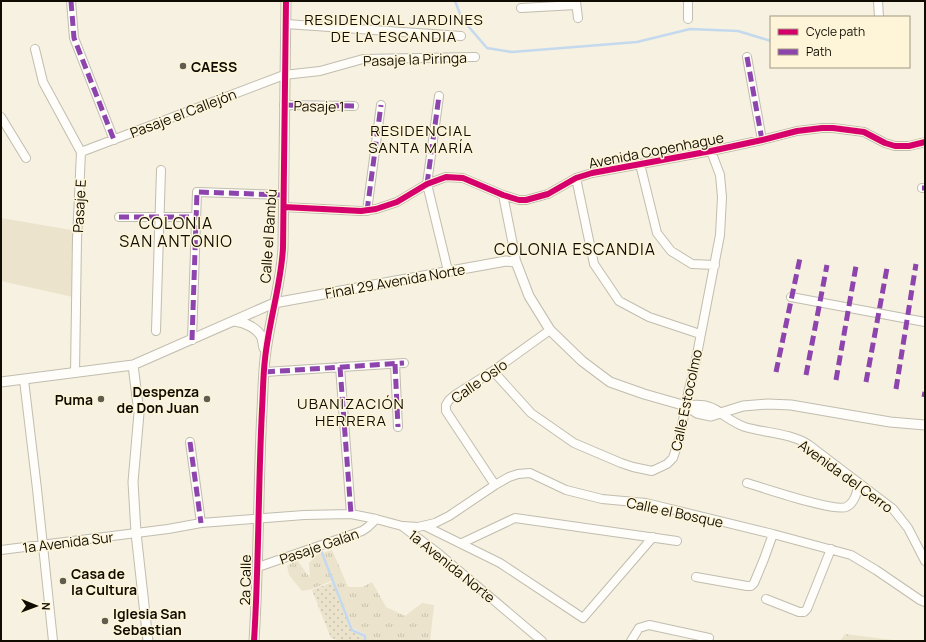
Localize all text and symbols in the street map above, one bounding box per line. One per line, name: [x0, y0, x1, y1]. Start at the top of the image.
district label: RESIDENCIAL JARDINES DE LA ESCANDIA: [304, 9, 484, 47]
legend: [770, 16, 910, 68]
text: Cycle path: [806, 23, 865, 40]
text: Path: [806, 43, 832, 60]
street label: Pasaje la Piringa: [363, 48, 467, 70]
place label: CAESS: [191, 57, 237, 76]
marker: CAESS: [178, 61, 188, 71]
street label: Pasaje el Callejón: [127, 84, 239, 142]
street label: Pasaje 1: [293, 96, 345, 116]
district label: RESIDENCIAL SANTA MARÍA: [368, 120, 474, 158]
street label: Avenida Copenhague: [587, 128, 725, 172]
street label: Pasaje E: [68, 179, 90, 233]
street label: Calle el Bambú: [255, 188, 281, 284]
district label: COLONIA SAN ANTONIO: [119, 212, 233, 252]
district label: COLONIA ESCANDIA: [494, 238, 656, 260]
street label: Final 29 Avenida Norte: [323, 259, 467, 303]
street label: Calle Estocolmo: [666, 347, 706, 453]
street label: Calle Oslo: [447, 355, 511, 407]
place label: Despenza de Don Juan: [117, 382, 199, 417]
place label: Puma: [55, 390, 93, 409]
district label: UBANIZACIÓN HERRERA: [297, 393, 405, 431]
marker: Puma: [96, 394, 106, 404]
marker: Despenza de Don Juan: [202, 394, 212, 404]
street label: Avenida del Cerro: [795, 435, 897, 517]
street label: Calle el Bosque: [625, 492, 725, 532]
street label: Pasaje Galán: [277, 524, 361, 568]
street label: 1a Avenida Norte: [405, 525, 499, 607]
street label: 1a Avenida Sur: [21, 527, 115, 557]
street label: 2a Calle: [235, 554, 255, 606]
place label: Casa de la Cultura: [71, 564, 137, 599]
marker: Casa de la Cultura: [58, 576, 68, 586]
north arrow: [16, 586, 56, 626]
text: N: [39, 602, 54, 610]
place label: Iglesia San Sebastian: [113, 604, 186, 639]
marker: Iglesia San Sebastian: [100, 616, 110, 626]

